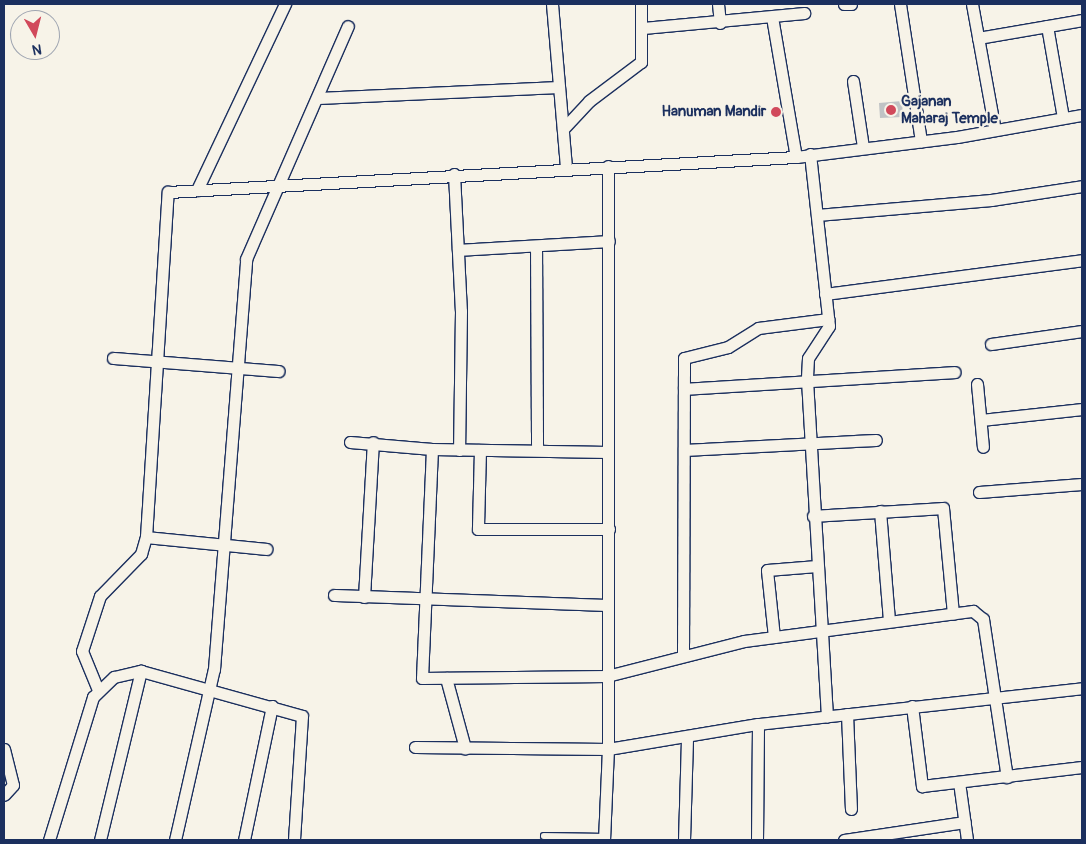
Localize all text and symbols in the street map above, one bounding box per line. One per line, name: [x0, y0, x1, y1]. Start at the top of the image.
north arrow: [10, 10, 60, 60]
text: N: [31, 40, 43, 58]
place label: Gajanan Maharaj Temple: [901, 92, 998, 127]
place label: Hanuman Mandir: [662, 103, 766, 121]
marker: Gajanan Maharaj Temple: [885, 104, 897, 116]
marker: Hanuman Mandir: [770, 106, 782, 118]

